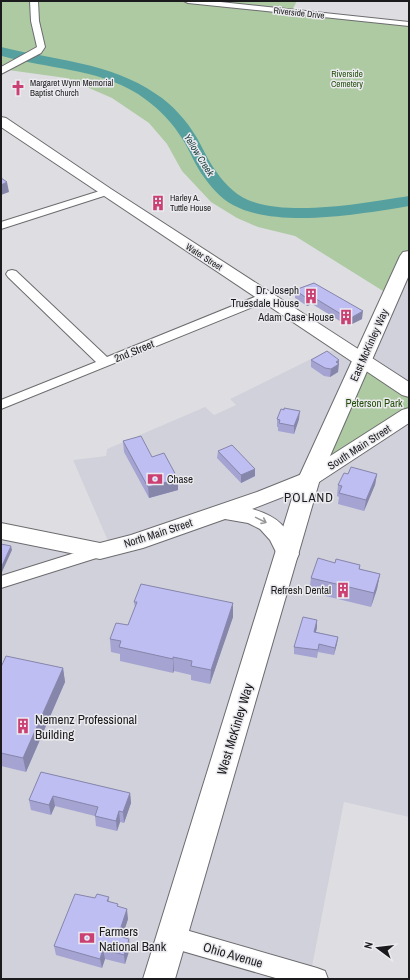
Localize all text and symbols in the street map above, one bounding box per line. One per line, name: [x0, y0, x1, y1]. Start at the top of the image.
street label: Riverside Drive: [273, 4, 325, 22]
park label: Riverside Cemetery: [331, 68, 363, 90]
place label: Margaret Wynn Memorial Baptist Church: [30, 77, 114, 99]
church icon: Margaret Wynn Memorial Baptist Church: [9, 79, 27, 97]
water label: Yellow Creek: [181, 131, 218, 179]
place label: Harley A. Tuttle House: [170, 192, 211, 214]
building icon: Harley A. Tuttle House: [149, 194, 167, 212]
street label: Water Street: [183, 241, 225, 273]
place label: Dr. Joseph Truesdale House: [231, 283, 299, 310]
building icon: Dr. Joseph Truesdale House: [302, 287, 320, 305]
street label: East McKinley Way: [347, 306, 391, 383]
building icon: Adam Case House: [337, 308, 355, 326]
place label: Adam Case House: [257, 310, 334, 324]
street label: 2nd Street: [112, 337, 156, 365]
park label: Peterson Park: [345, 396, 403, 410]
street label: South Main Street: [325, 421, 394, 473]
bank icon: Chase: [146, 470, 164, 488]
place label: Chase: [167, 472, 193, 486]
district label: POLAND: [284, 489, 334, 506]
street label: North Main Street: [122, 515, 194, 551]
one-way arrow: [255, 517, 267, 524]
building icon: Refresh Dental: [334, 581, 352, 599]
place label: Refresh Dental: [271, 583, 331, 597]
street label: West McKinley Way: [213, 681, 257, 777]
place label: Nemenz Professional Building: [35, 711, 137, 743]
building icon: Nemenz Professional Building: [14, 717, 32, 735]
place label: Farmers National Bank: [99, 923, 167, 955]
north arrow: [358, 928, 398, 968]
bank icon: Farmers National Bank: [78, 929, 96, 947]
street label: Ohio Avenue: [201, 938, 265, 972]
text: N: [361, 940, 376, 950]

